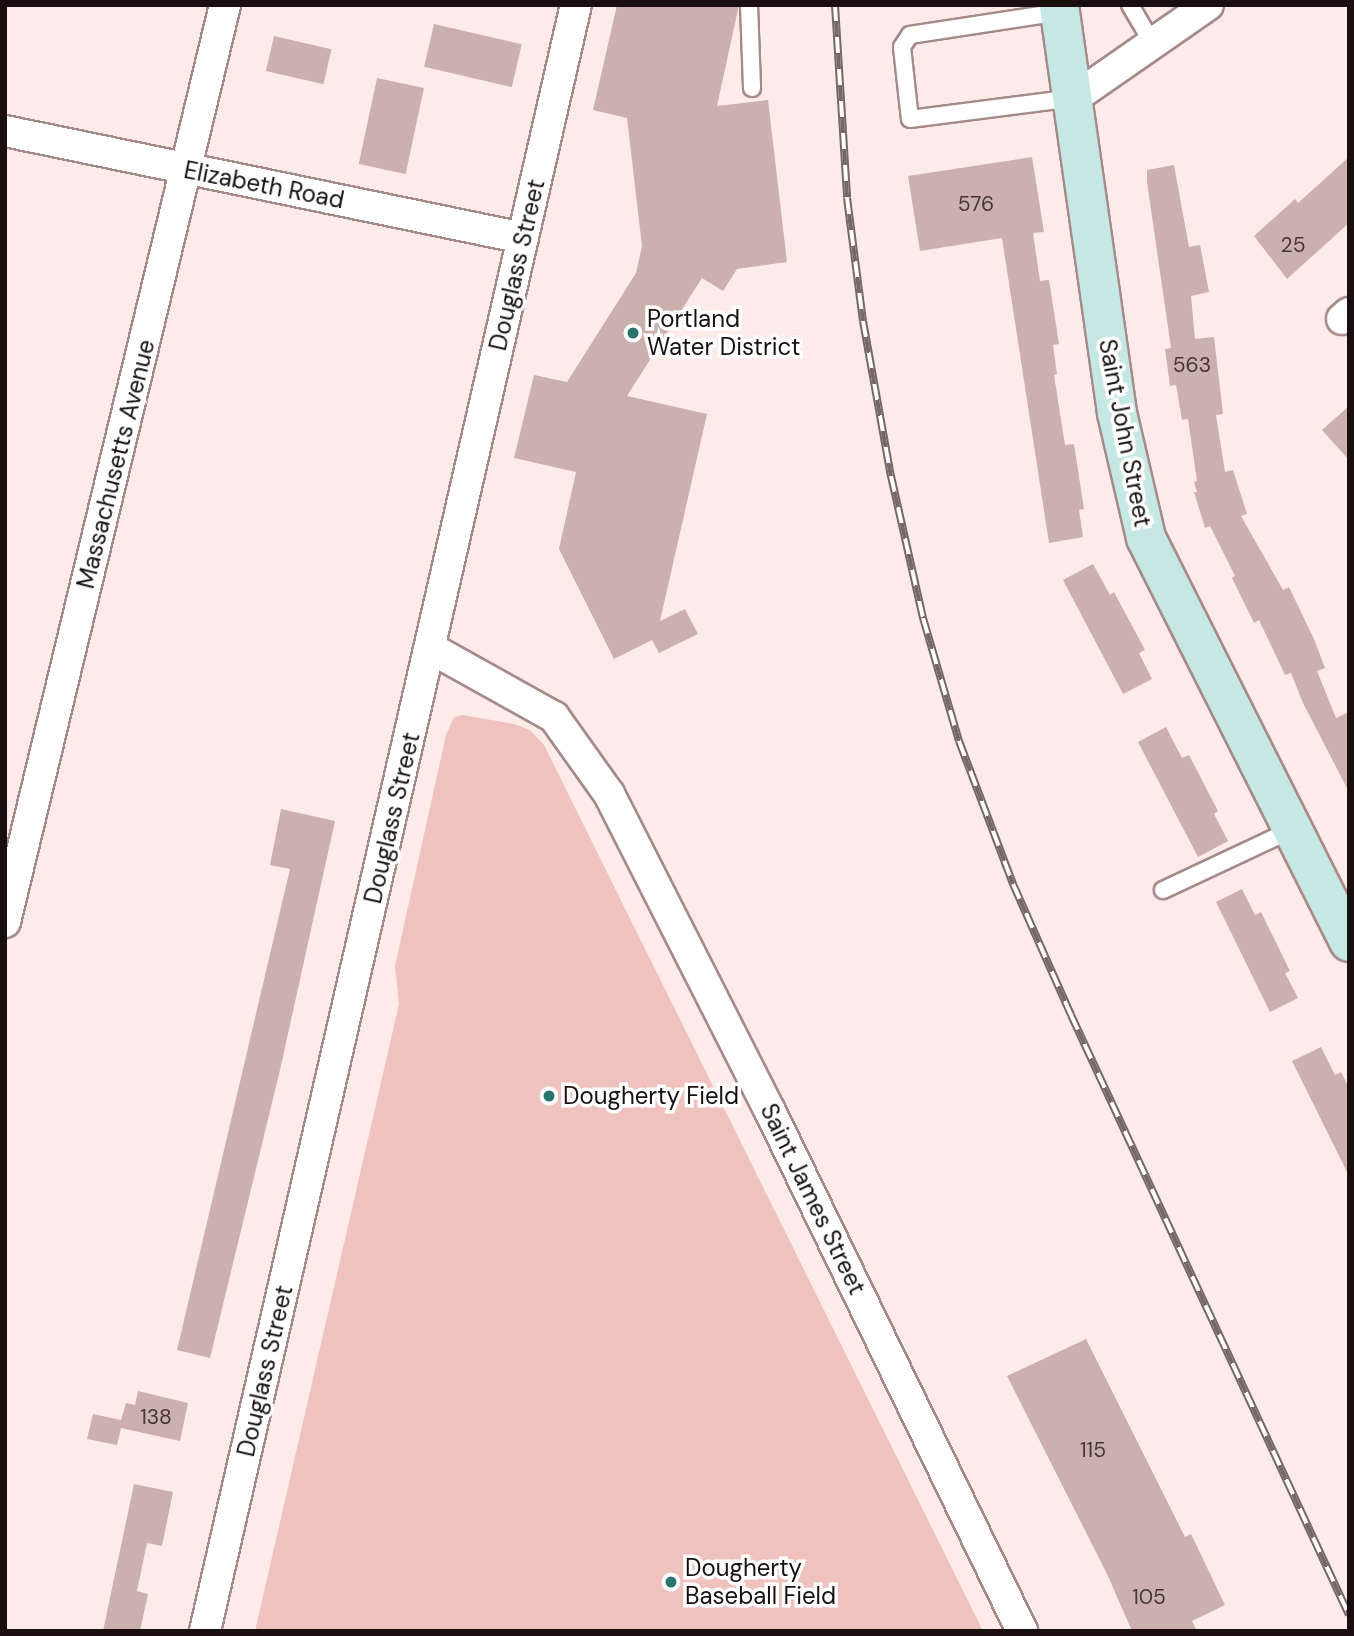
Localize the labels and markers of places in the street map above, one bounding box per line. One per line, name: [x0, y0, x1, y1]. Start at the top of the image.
place label: Portland Water District: [647, 305, 800, 361]
marker: Portland Water District: [625, 325, 641, 341]
place label: Dougherty Field: [563, 1082, 739, 1110]
marker: Dougherty Field: [541, 1088, 557, 1104]
place label: Dougherty Baseball Field: [685, 1554, 836, 1610]
marker: Dougherty Baseball Field: [663, 1574, 679, 1590]

